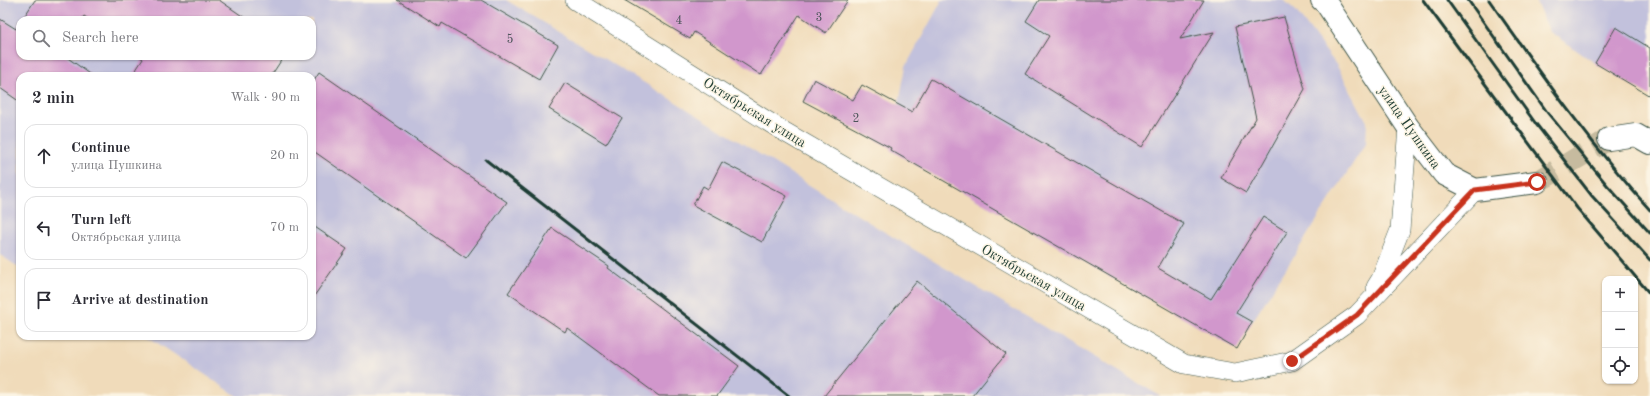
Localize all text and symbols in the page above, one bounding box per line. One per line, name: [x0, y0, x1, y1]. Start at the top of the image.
house number: 3: [816, 12, 822, 24]
house number: 4: [676, 15, 683, 27]
search box: [16, 16, 316, 60]
icon: search: [30, 27, 52, 49]
text: Search here: [62, 31, 139, 46]
house number: 5: [507, 33, 514, 46]
street label: Октябрьская улица: [701, 76, 808, 150]
street label: улица Пушкина: [1375, 83, 1443, 172]
text: 2 min: [32, 90, 75, 107]
text: Walk · 90 m: [231, 91, 300, 104]
house number: 2: [853, 113, 859, 125]
text: Continue: [71, 141, 130, 156]
icon: ahead: [33, 145, 55, 167]
text: 20 m: [270, 149, 299, 162]
text: улица Пушкина: [71, 159, 162, 172]
route start: [1528, 173, 1546, 191]
text: Turn left: [71, 213, 131, 228]
icon: left: [33, 217, 55, 239]
text: 70 m: [270, 221, 299, 234]
text: Октябрьская улица: [71, 231, 181, 244]
street label: Октябрьская улица: [979, 242, 1088, 314]
map controls: [1602, 276, 1638, 384]
button: +: [1602, 276, 1638, 312]
icon: arrive: [33, 289, 55, 311]
text: Arrive at destination: [71, 293, 209, 308]
button: −: [1602, 312, 1638, 348]
button: locate: [1602, 348, 1638, 384]
route end: [1283, 352, 1301, 370]

